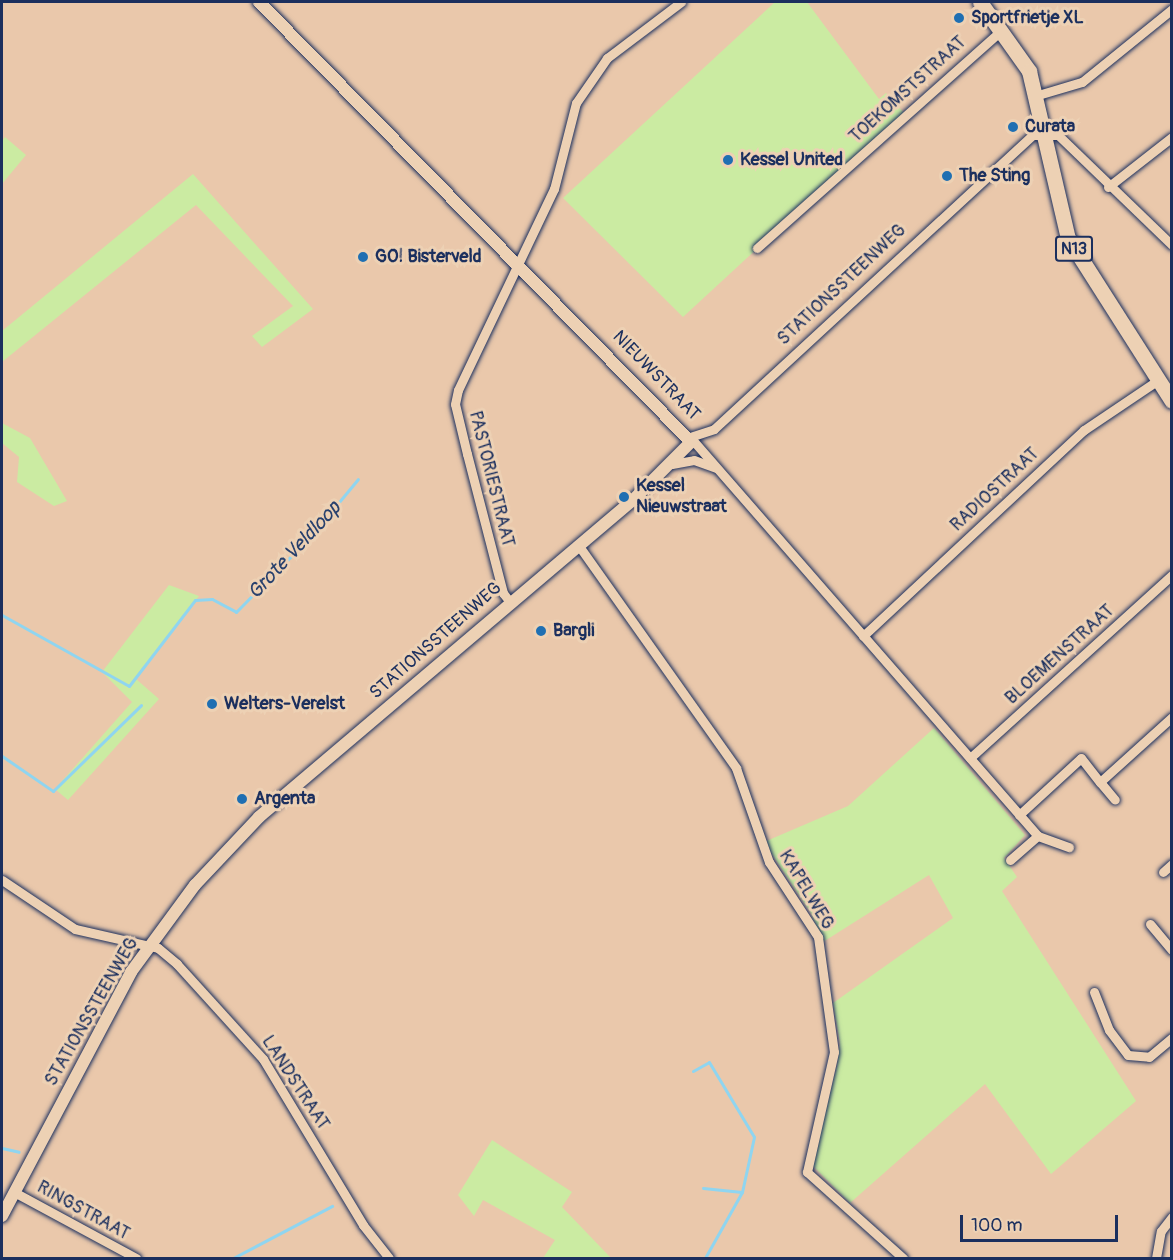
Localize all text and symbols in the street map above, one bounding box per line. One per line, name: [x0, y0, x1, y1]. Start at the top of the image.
place label: Sportfrietje XL: [971, 7, 1084, 29]
marker: Sportfrietje XL: [952, 11, 966, 25]
street label: TOEKOMSTSTRAAT: [845, 32, 971, 148]
place label: Curata: [1025, 116, 1075, 138]
marker: Curata: [1006, 120, 1020, 134]
place label: Kessel United: [740, 149, 843, 171]
marker: Kessel United: [721, 153, 735, 167]
place label: The Sting: [959, 165, 1030, 187]
marker: The Sting: [940, 169, 954, 183]
street label: STATIONSSTEENWEG: [773, 220, 911, 350]
road number: N13: [1054, 236, 1094, 262]
place label: GO! Bisterveld: [375, 246, 482, 268]
marker: GO! Bisterveld: [356, 250, 370, 264]
street label: NIEUWSTRAAT: [608, 327, 704, 425]
street label: PASTORIESTRAAT: [464, 409, 518, 549]
street label: RADIOSTRAAT: [946, 444, 1044, 536]
place label: Kessel Nieuwstraat: [636, 476, 727, 518]
marker: Kessel Nieuwstraat: [617, 490, 631, 504]
water label: Grote Veldloop: [243, 496, 345, 604]
street label: STATIONSSTEENWEG: [366, 578, 506, 704]
street label: BLOEMENSTRAAT: [1001, 601, 1119, 709]
place label: Bargli: [553, 620, 595, 642]
marker: Bargli: [534, 624, 548, 638]
place label: Welters-Verelst: [224, 693, 345, 715]
marker: Welters-Verelst: [205, 697, 219, 711]
place label: Argenta: [254, 788, 315, 810]
marker: Argenta: [235, 792, 249, 806]
street label: KAPELWEG: [774, 846, 838, 934]
street label: STATIONSSTEENWEG: [41, 934, 143, 1090]
street label: LANDSTRAAT: [257, 1032, 333, 1134]
street label: RINGSTRAAT: [33, 1177, 133, 1245]
scale bar: [963, 1203, 1120, 1241]
text: 100 m: [971, 1214, 1023, 1237]

